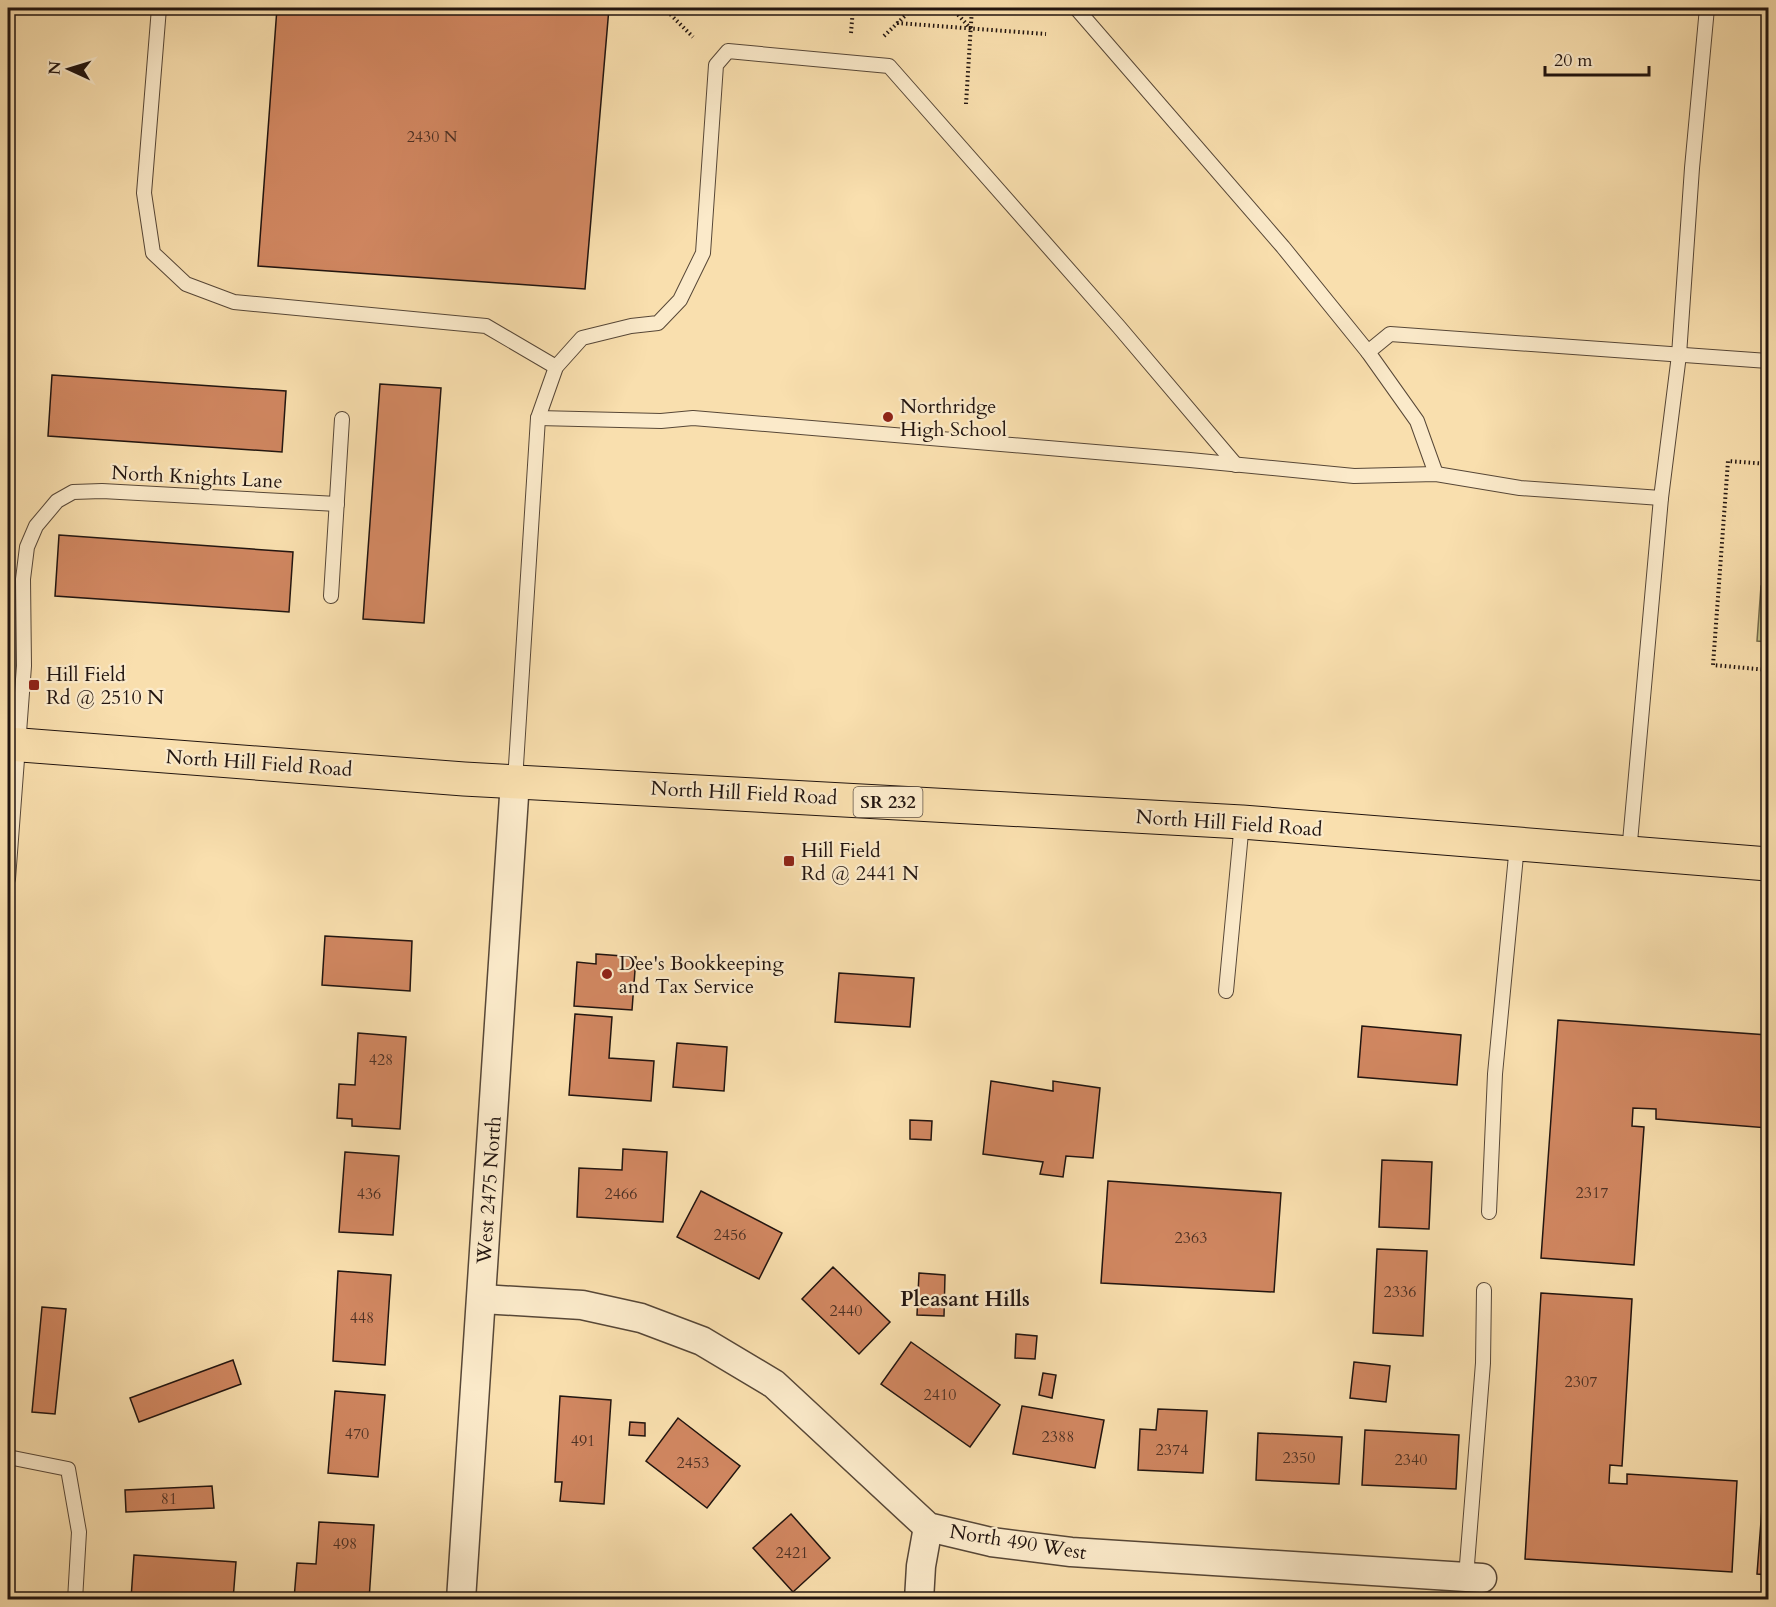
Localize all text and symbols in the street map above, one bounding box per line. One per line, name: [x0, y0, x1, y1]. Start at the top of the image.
north arrow: [39, 39, 99, 99]
scale bar: [1545, 39, 1648, 77]
text: 20 m: [1554, 48, 1593, 73]
text: N: [44, 60, 66, 76]
house number: 2430 N: [407, 126, 458, 148]
place label: Northridge High School: [900, 393, 1007, 443]
marker: Northridge High School: [881, 410, 895, 424]
street label: North Knights Lane: [111, 459, 283, 495]
place label: Hill Field Rd @ 2510 N: [46, 661, 164, 711]
marker: Hill Field Rd @ 2510 N: [27, 678, 41, 692]
street label: North Hill Field Road: [165, 743, 354, 783]
street label: North Hill Field Road: [650, 775, 838, 811]
road number: SR 232: [854, 787, 922, 817]
street label: North Hill Field Road: [1135, 803, 1324, 843]
place label: Hill Field Rd @ 2441 N: [801, 837, 919, 887]
marker: Hill Field Rd @ 2441 N: [782, 854, 796, 868]
place label: Dee's Bookkeeping and Tax Service: [619, 950, 784, 1000]
marker: Dee's Bookkeeping and Tax Service: [600, 967, 614, 981]
house number: 428: [369, 1049, 393, 1071]
street label: West 2475 North: [470, 1115, 508, 1266]
house number: 2317: [1576, 1182, 1608, 1204]
house number: 436: [357, 1183, 381, 1205]
house number: 2466: [605, 1183, 637, 1205]
house number: 2456: [714, 1224, 746, 1246]
house number: 2363: [1175, 1227, 1207, 1249]
house number: 2336: [1384, 1281, 1416, 1303]
district label: Pleasant Hills: [900, 1285, 1030, 1314]
house number: 2440: [830, 1300, 862, 1322]
house number: 448: [350, 1307, 374, 1329]
house number: 2307: [1565, 1371, 1597, 1393]
house number: 2410: [924, 1384, 956, 1406]
house number: 470: [345, 1423, 369, 1445]
house number: 2388: [1042, 1426, 1074, 1448]
house number: 491: [571, 1430, 595, 1452]
house number: 2374: [1156, 1439, 1188, 1461]
house number: 2350: [1283, 1447, 1315, 1469]
house number: 2340: [1395, 1449, 1427, 1471]
house number: 2453: [677, 1452, 709, 1474]
house number: 81: [161, 1488, 177, 1510]
street label: North 490 West: [948, 1518, 1089, 1566]
house number: 498: [333, 1533, 357, 1555]
house number: 2421: [776, 1542, 808, 1564]

